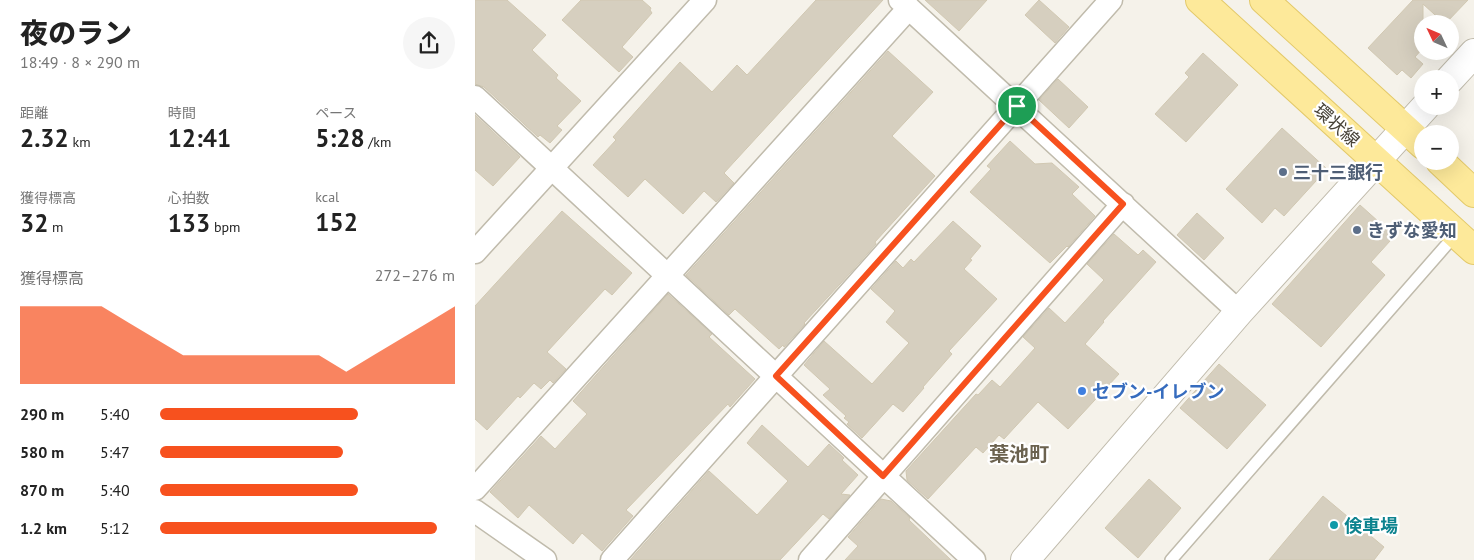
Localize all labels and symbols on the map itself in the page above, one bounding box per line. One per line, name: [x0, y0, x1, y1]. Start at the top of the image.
north arrow: [1414, 15, 1459, 60]
pin: [996, 85, 1038, 127]
street label: 環状線: [1309, 98, 1365, 152]
place label: 三十三銀行: [1293, 161, 1383, 184]
marker: 三十三銀行: [1277, 166, 1289, 178]
place label: きずな愛知: [1367, 219, 1457, 242]
marker: きずな愛知: [1351, 224, 1363, 236]
place label: セブン-イレブン: [1092, 380, 1224, 403]
marker: セブン-イレブン: [1076, 385, 1088, 397]
district label: 葉池町: [989, 441, 1049, 467]
place label: 倹車場: [1344, 514, 1398, 537]
marker: 倹車場: [1328, 519, 1340, 531]

